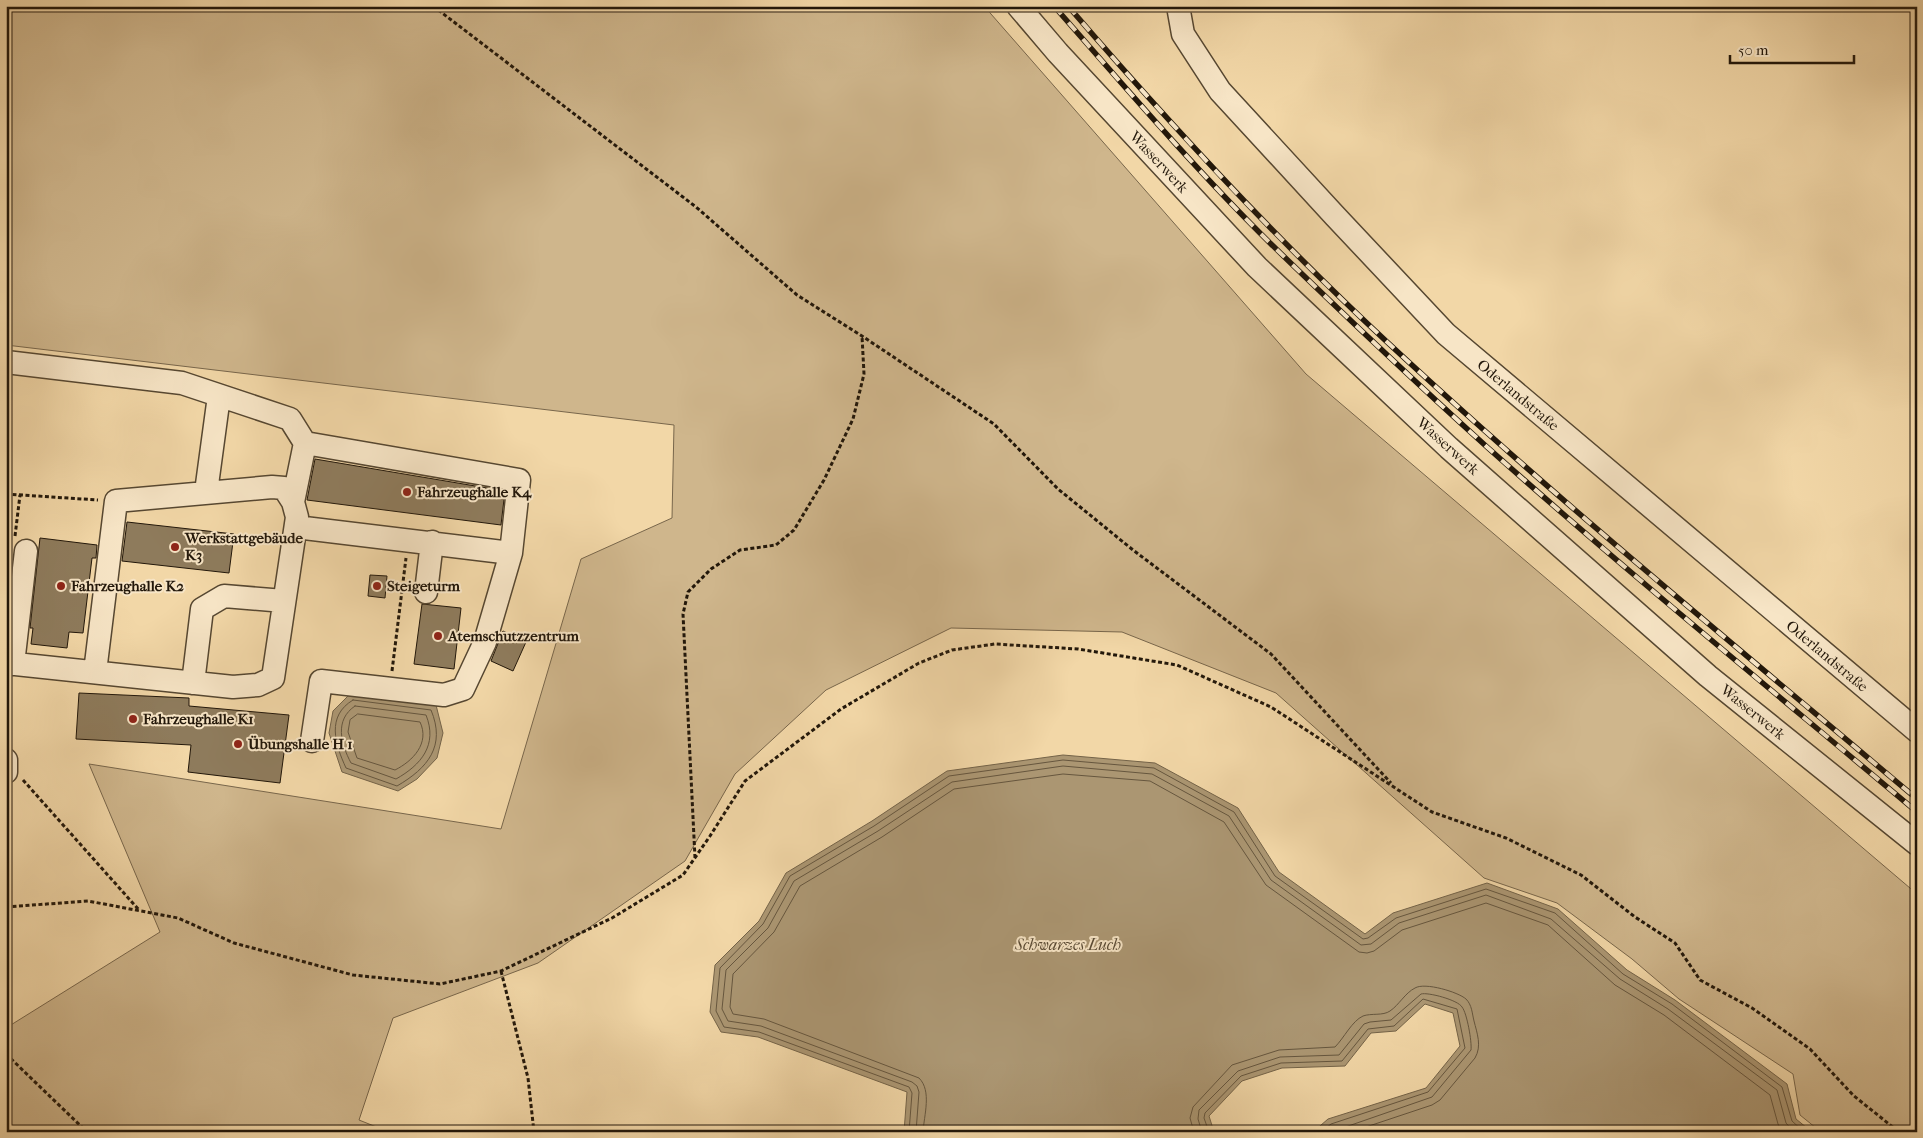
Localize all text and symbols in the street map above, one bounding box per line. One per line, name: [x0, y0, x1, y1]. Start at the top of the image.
scale bar: [1730, 32, 1854, 64]
text: 50 m: [1738, 41, 1769, 59]
street label: Wasserwerk: [1125, 127, 1192, 197]
street label: Oderlandstraße: [1473, 355, 1563, 435]
street label: Wasserwerk: [1412, 413, 1483, 479]
place label: Fahrzeughalle K4: [416, 483, 532, 501]
marker: Fahrzeughalle K4: [401, 486, 413, 498]
place label: Werkstattgebäude K3: [184, 529, 303, 564]
marker: Werkstattgebäude K3: [169, 541, 181, 553]
place label: Fahrzeughalle K2: [70, 577, 184, 595]
place label: Steigeturm: [387, 577, 461, 595]
marker: Fahrzeughalle K2: [55, 580, 67, 592]
marker: Steigeturm: [371, 580, 383, 592]
street label: Oderlandstraße: [1782, 616, 1872, 696]
place label: Atemschutzzentrum: [447, 627, 580, 645]
marker: Atemschutzzentrum: [432, 630, 444, 642]
street label: Wasserwerk: [1716, 680, 1789, 744]
place label: Fahrzeughalle K1: [142, 710, 254, 728]
marker: Fahrzeughalle K1: [127, 713, 139, 725]
place label: Übungshalle H 1: [247, 735, 353, 753]
marker: Übungshalle H 1: [232, 738, 244, 750]
water label: Schwarzes Luch: [1014, 935, 1121, 954]

